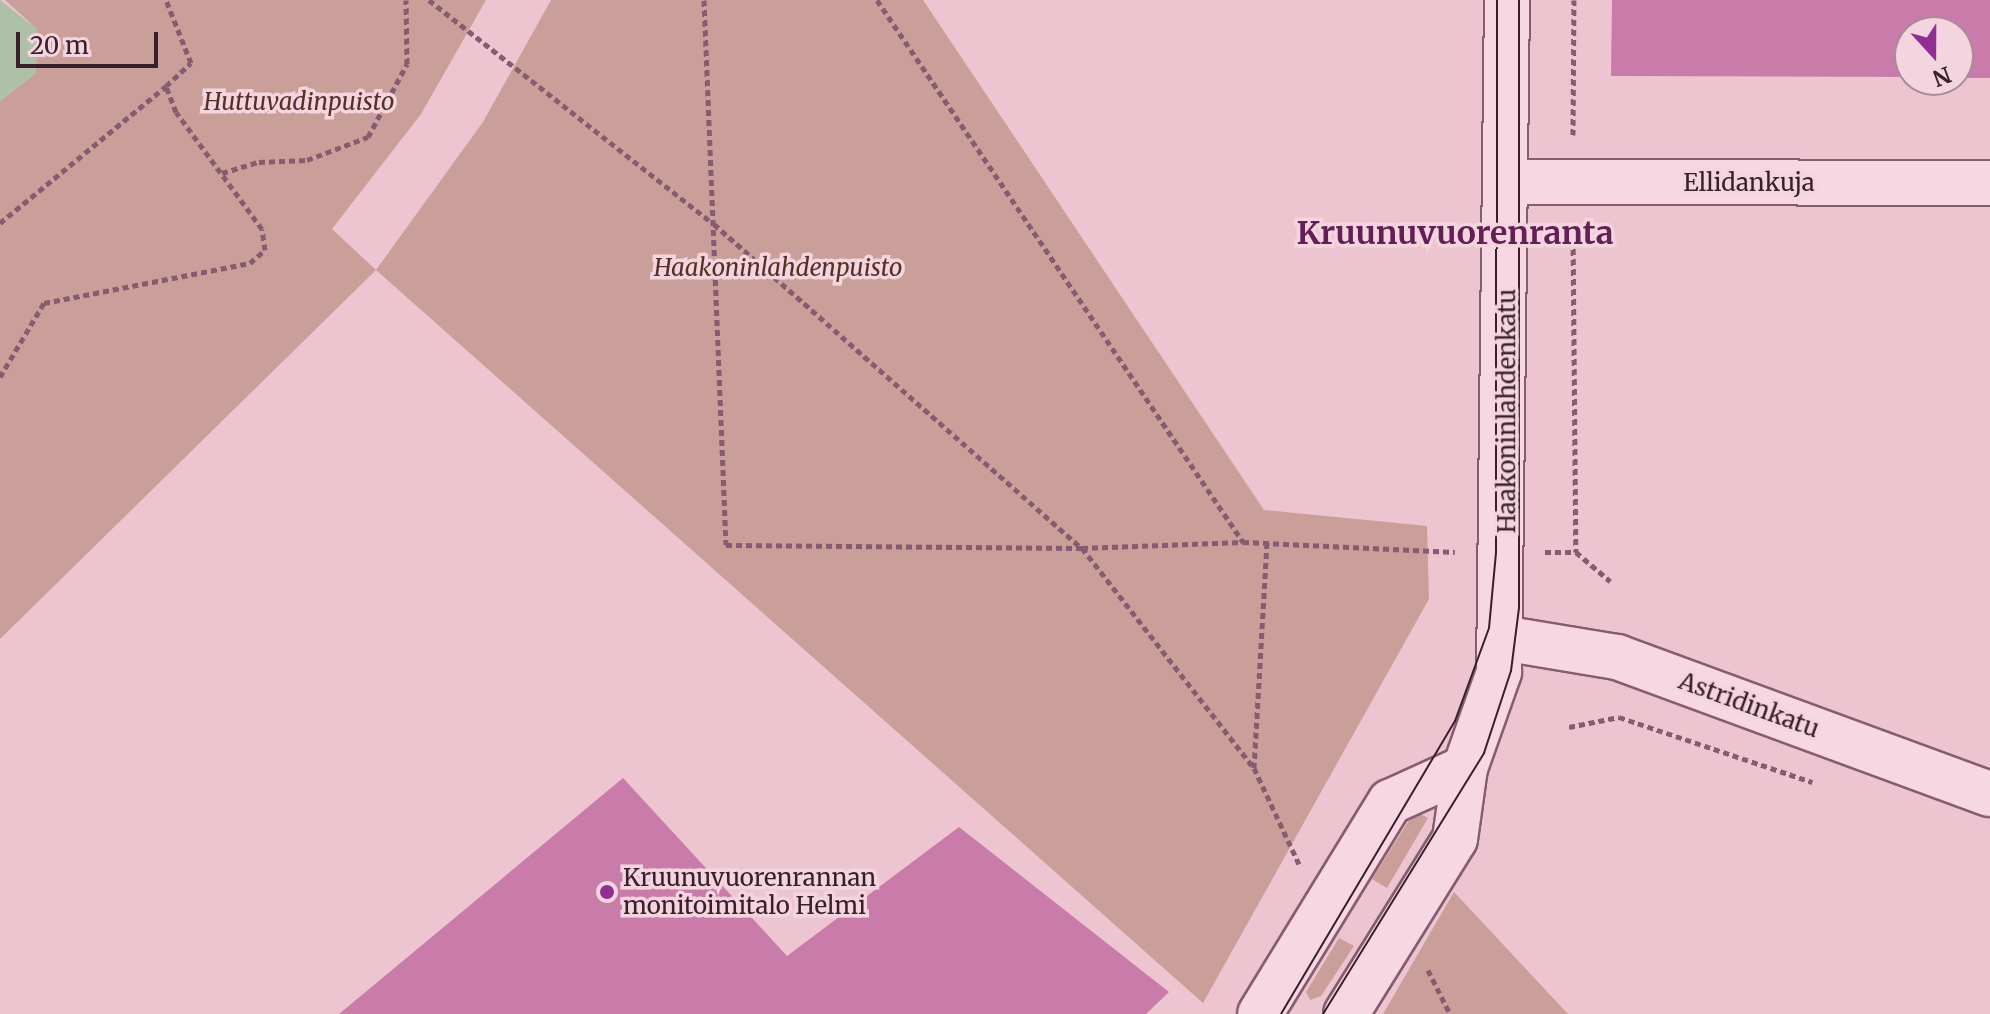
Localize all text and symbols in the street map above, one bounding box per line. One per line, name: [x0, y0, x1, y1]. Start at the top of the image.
scale bar: [20, 16, 162, 66]
north arrow: [1894, 16, 1974, 96]
text: 20 m: [30, 30, 89, 61]
text: N: [1929, 60, 1955, 93]
park label: Huttuvadinpuisto: [204, 88, 394, 116]
street label: Ellidankuja: [1683, 169, 1815, 197]
district label: Kruunuvuorenranta: [1296, 214, 1614, 252]
park label: Haakoninlahdenpuisto: [654, 254, 902, 282]
street label: Haakoninlahdenkatu: [1493, 289, 1521, 533]
street label: Astridinkatu: [1675, 666, 1823, 744]
place label: Kruunuvuorenrannan monitoimitalo Helmi: [623, 864, 876, 920]
marker: Kruunuvuorenrannan monitoimitalo Helmi: [598, 883, 616, 901]

